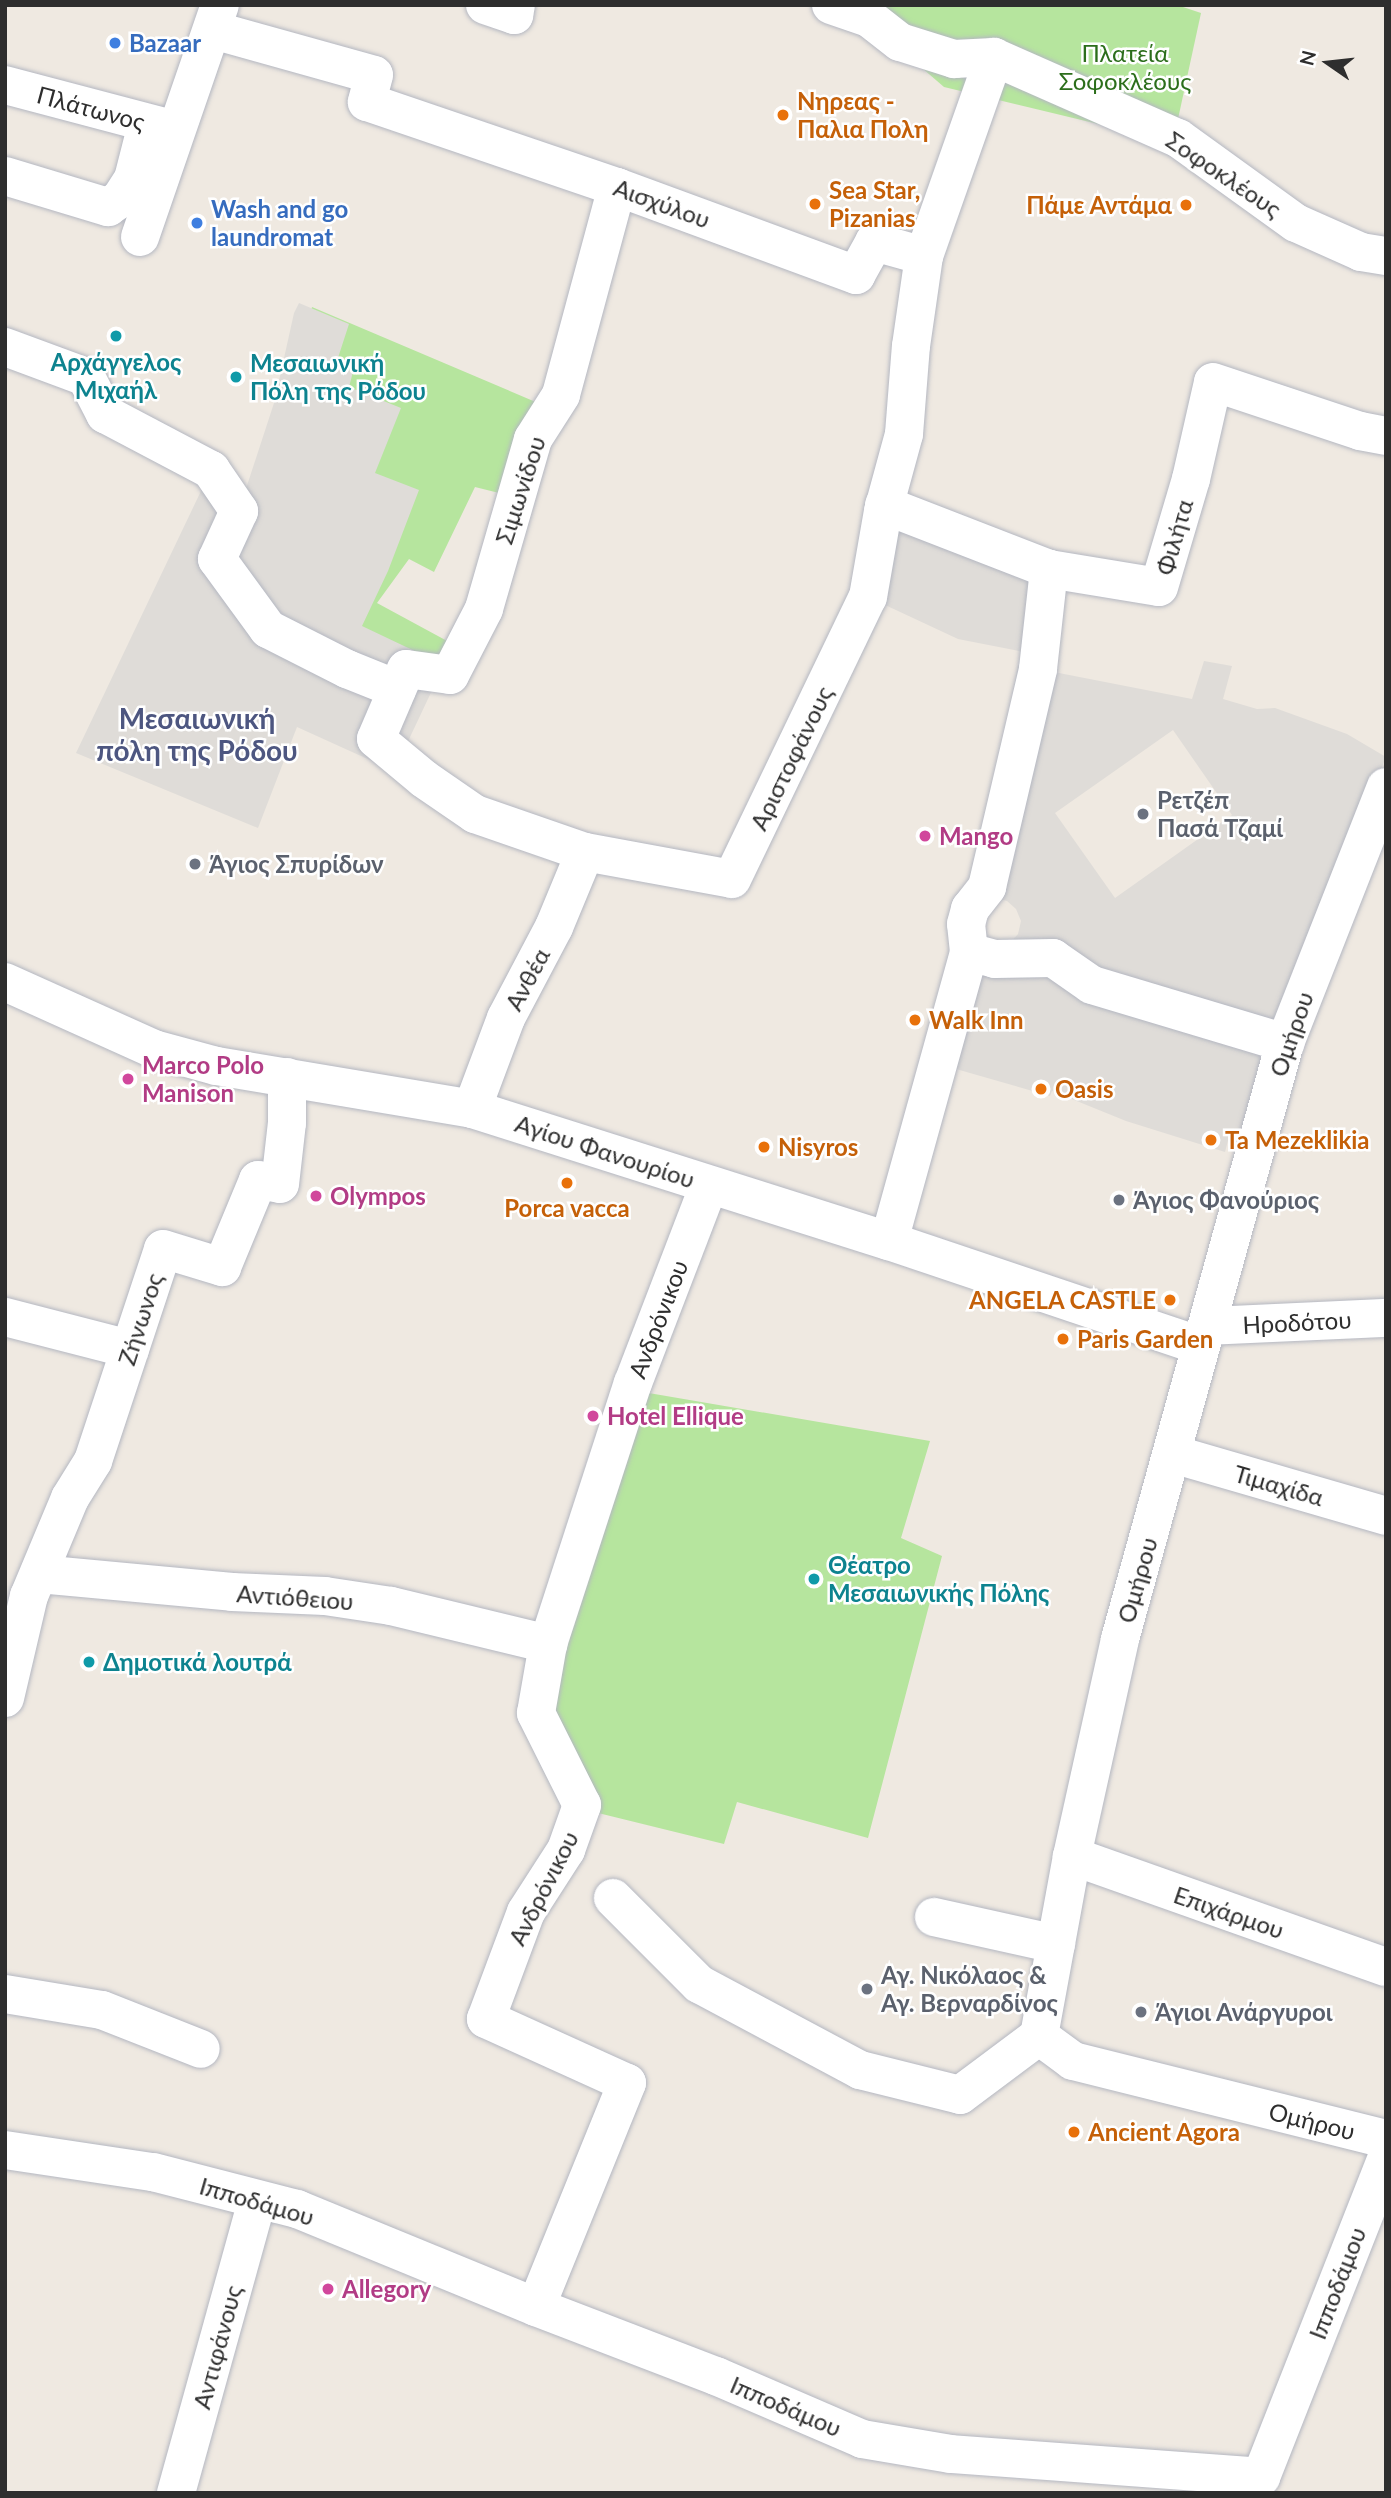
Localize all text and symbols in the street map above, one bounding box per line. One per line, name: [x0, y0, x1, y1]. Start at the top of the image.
north arrow: [1293, 28, 1363, 98]
place label: Bazaar: [129, 29, 201, 57]
marker: Bazaar: [107, 35, 123, 51]
park label: Πλατεία Σοφοκλέους: [1059, 39, 1191, 95]
text: N: [1294, 48, 1320, 68]
street label: Πλάτωνος: [34, 80, 148, 136]
place label: Νηρεας - Παλια Πολη: [797, 87, 928, 143]
marker: Νηρεας - Παλια Πολη: [775, 107, 791, 123]
street label: Σοφοκλέους: [1161, 125, 1287, 223]
street label: Αισχύλου: [610, 172, 714, 234]
place label: Sea Star, Pizanias: [829, 176, 920, 232]
place label: Πάμε Αντάμα: [1026, 191, 1172, 219]
place label: Wash and go laundromat: [211, 195, 348, 251]
marker: Sea Star, Pizanias: [807, 196, 823, 212]
marker: Πάμε Αντάμα: [1178, 197, 1194, 213]
marker: Wash and go laundromat: [189, 215, 205, 231]
marker: Αρχάγγελος Μιχαήλ: [108, 328, 124, 344]
place label: Αρχάγγελος Μιχαήλ: [51, 348, 181, 404]
place label: Μεσαιωνική Πόλη της Ρόδου: [250, 349, 426, 405]
marker: Μεσαιωνική Πόλη της Ρόδου: [228, 369, 244, 385]
street label: Σιμωνίδου: [489, 432, 551, 548]
street label: Φιλήτα: [1149, 496, 1199, 578]
street label: Αριστοφάνους: [744, 681, 838, 835]
district label: Μεσαιωνική πόλη της Ρόδου: [96, 701, 298, 767]
place label: Ρετζέπ Πασά Τζαμί: [1157, 786, 1284, 842]
marker: Ρετζέπ Πασά Τζαμί: [1135, 806, 1151, 822]
place label: Mango: [939, 822, 1013, 850]
marker: Mango: [917, 828, 933, 844]
place label: Άγιος Σπυρίδων: [209, 850, 384, 878]
marker: Άγιος Σπυρίδων: [187, 856, 203, 872]
street label: Ανθέα: [499, 943, 555, 1015]
street label: Ομήρου: [1263, 988, 1319, 1080]
place label: Walk Inn: [929, 1006, 1024, 1034]
marker: Walk Inn: [907, 1012, 923, 1028]
place label: Marco Polo Manison: [142, 1051, 264, 1107]
marker: Marco Polo Manison: [120, 1071, 136, 1087]
place label: Oasis: [1055, 1075, 1113, 1103]
marker: Oasis: [1033, 1081, 1049, 1097]
street label: Αγίου Φανουρίου: [512, 1108, 698, 1194]
place label: Ta Mezeklikia: [1225, 1126, 1370, 1154]
marker: Ta Mezeklikia: [1203, 1132, 1219, 1148]
place label: Nisyros: [778, 1133, 858, 1161]
marker: Nisyros: [756, 1139, 772, 1155]
marker: Porca vacca: [559, 1175, 575, 1191]
place label: Olympos: [330, 1182, 426, 1210]
place label: Άγιος Φανούριος: [1133, 1186, 1319, 1214]
marker: Olympos: [308, 1188, 324, 1204]
marker: Άγιος Φανούριος: [1111, 1192, 1127, 1208]
place label: Porca vacca: [504, 1194, 630, 1222]
street label: Ανδρόνικου: [622, 1256, 694, 1382]
street label: Ζήνωνος: [112, 1269, 168, 1369]
place label: ANGELA CASTLE: [968, 1286, 1156, 1314]
marker: ANGELA CASTLE: [1162, 1292, 1178, 1308]
street label: Ηροδότου: [1242, 1305, 1352, 1339]
place label: Paris Garden: [1077, 1325, 1213, 1353]
marker: Paris Garden: [1055, 1331, 1071, 1347]
place label: Hotel Ellique: [607, 1402, 744, 1430]
marker: Hotel Ellique: [585, 1408, 601, 1424]
street label: Τιμαχίδα: [1231, 1459, 1327, 1511]
street label: Ομήρου: [1111, 1534, 1163, 1626]
place label: Θέατρο Μεσαιωνικής Πόλης: [828, 1551, 1049, 1607]
marker: Θέατρο Μεσαιωνικής Πόλης: [806, 1571, 822, 1587]
street label: Αντιόθειου: [236, 1579, 354, 1615]
place label: Δημοτικά λουτρά: [103, 1648, 292, 1676]
marker: Δημοτικά λουτρά: [81, 1654, 97, 1670]
street label: Ανδρόνικου: [502, 1826, 584, 1950]
street label: Επιχάρμου: [1170, 1880, 1288, 1944]
place label: Αγ. Νικόλαος & Αγ. Βερναρδίνος: [881, 1961, 1058, 2017]
marker: Αγ. Νικόλαος & Αγ. Βερναρδίνος: [859, 1981, 875, 1997]
place label: Άγιοι Ανάργυροι: [1155, 1998, 1333, 2026]
marker: Άγιοι Ανάργυροι: [1133, 2004, 1149, 2020]
street label: Ομήρου: [1266, 2096, 1358, 2146]
place label: Ancient Agora: [1088, 2118, 1241, 2146]
marker: Ancient Agora: [1066, 2124, 1082, 2140]
street label: Ιπποδάμου: [196, 2171, 318, 2231]
street label: Ιπποδάμου: [1302, 2223, 1372, 2343]
place label: Allegory: [342, 2275, 431, 2303]
marker: Allegory: [320, 2281, 336, 2297]
street label: Αντιφάνους: [187, 2282, 247, 2412]
street label: Ιπποδάμου: [726, 2370, 846, 2442]

